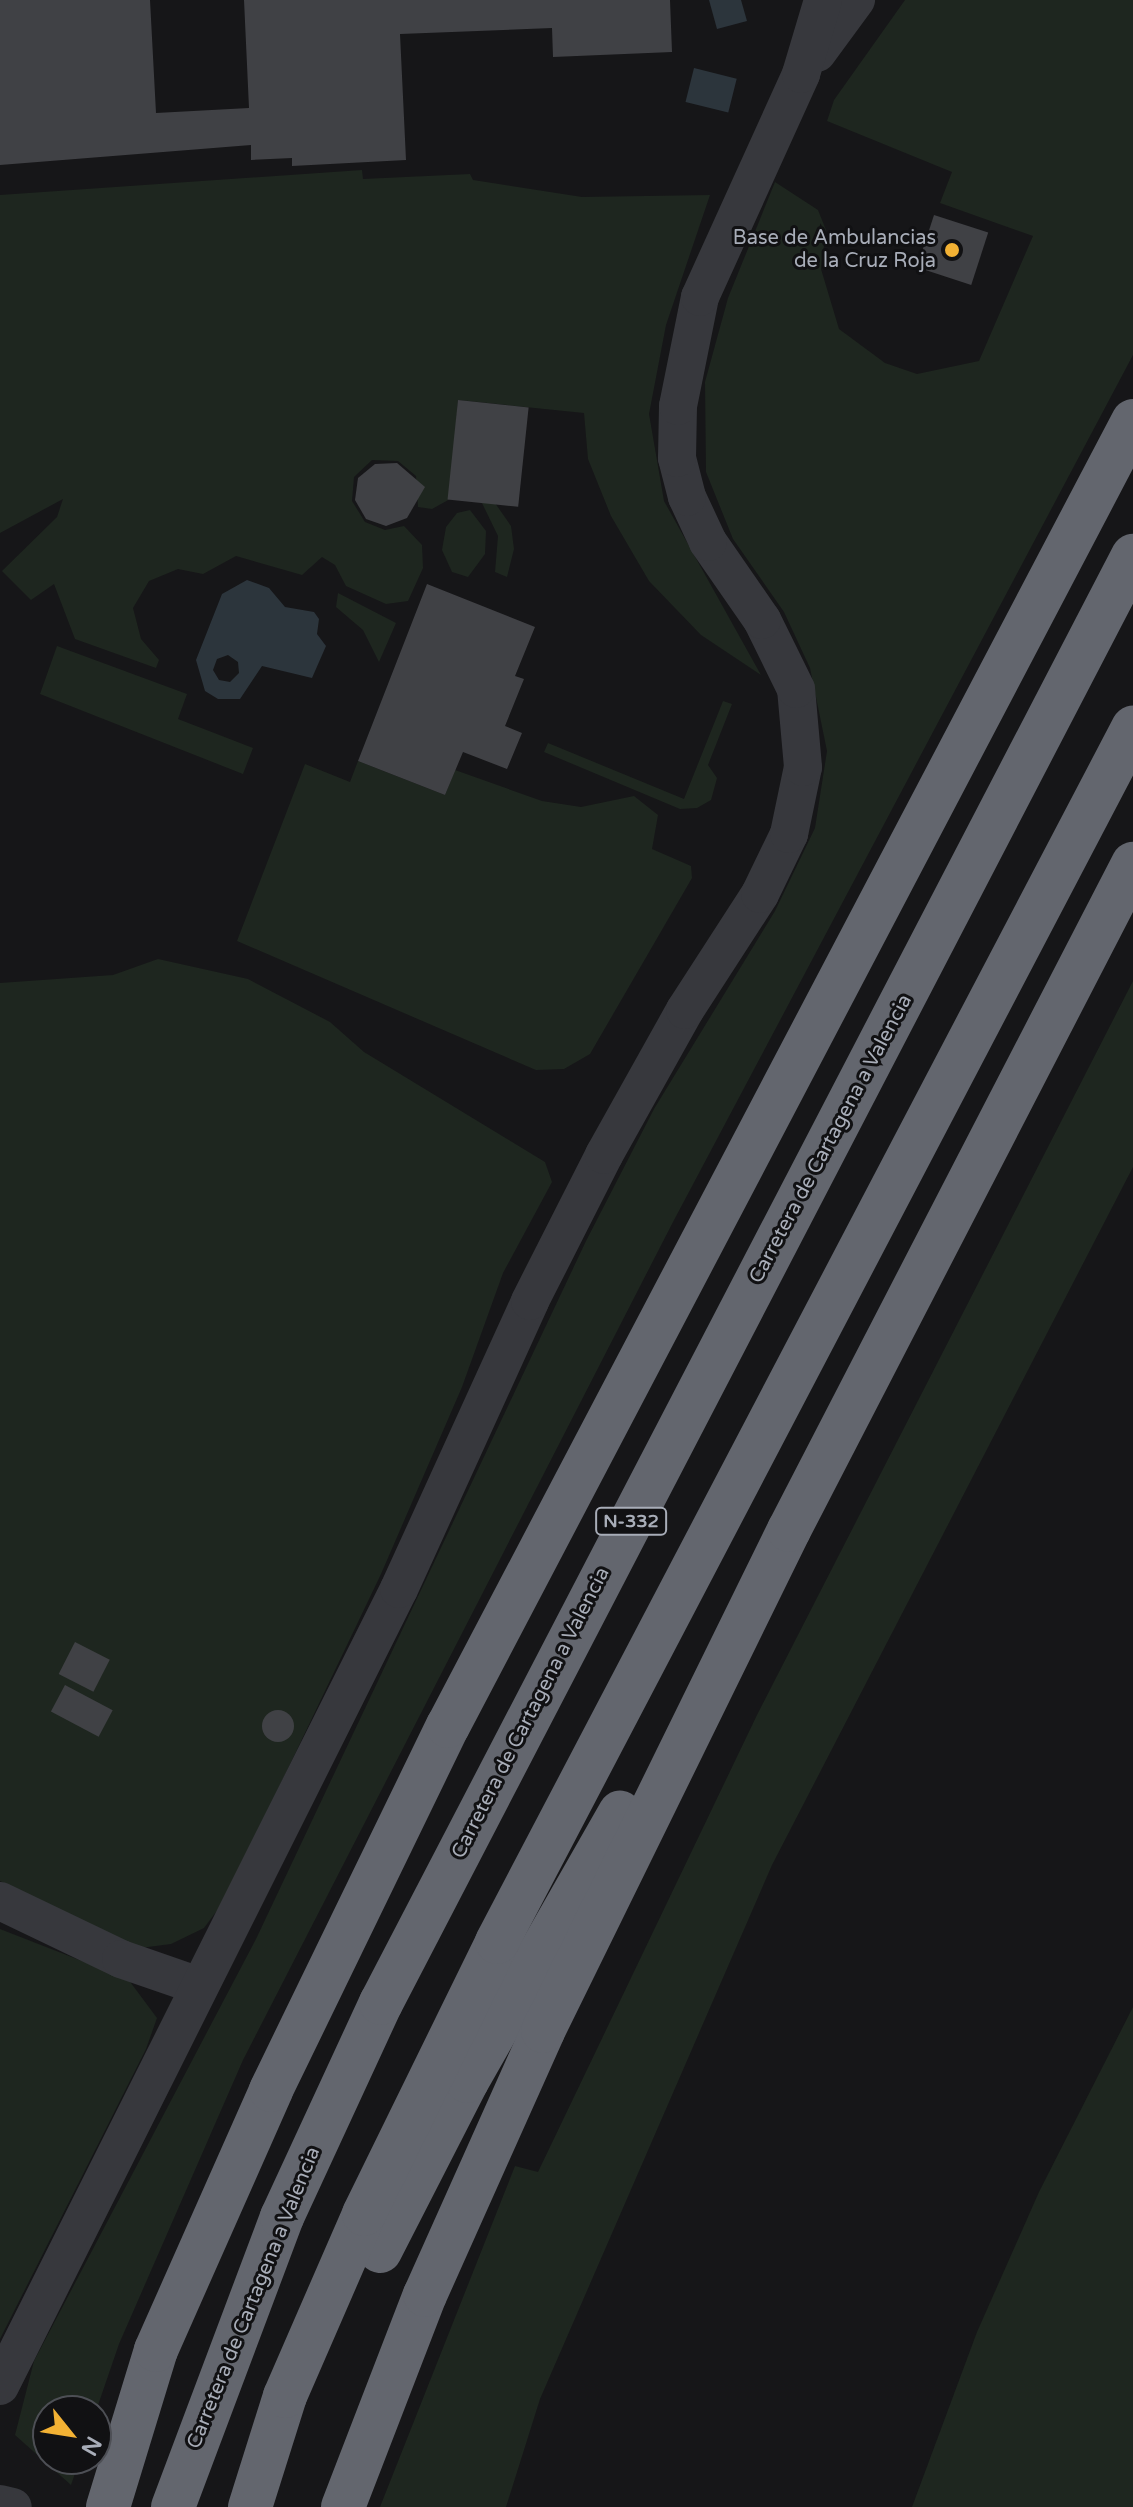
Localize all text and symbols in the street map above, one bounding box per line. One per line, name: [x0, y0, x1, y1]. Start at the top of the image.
place label: Base de Ambulancias de la Cruz Roja: [733, 226, 936, 273]
marker: Base de Ambulancias de la Cruz Roja: [943, 241, 961, 259]
street label: Carretera de Cartagena a Valencia: [744, 991, 918, 1287]
road number: N-332: [595, 1507, 667, 1535]
street label: Carretera de Cartagena a Valencia: [447, 1563, 615, 1863]
street label: Carretera de Cartagena a Valencia: [182, 2143, 326, 2453]
north arrow: [32, 2395, 112, 2475]
text: N: [75, 2432, 107, 2460]

